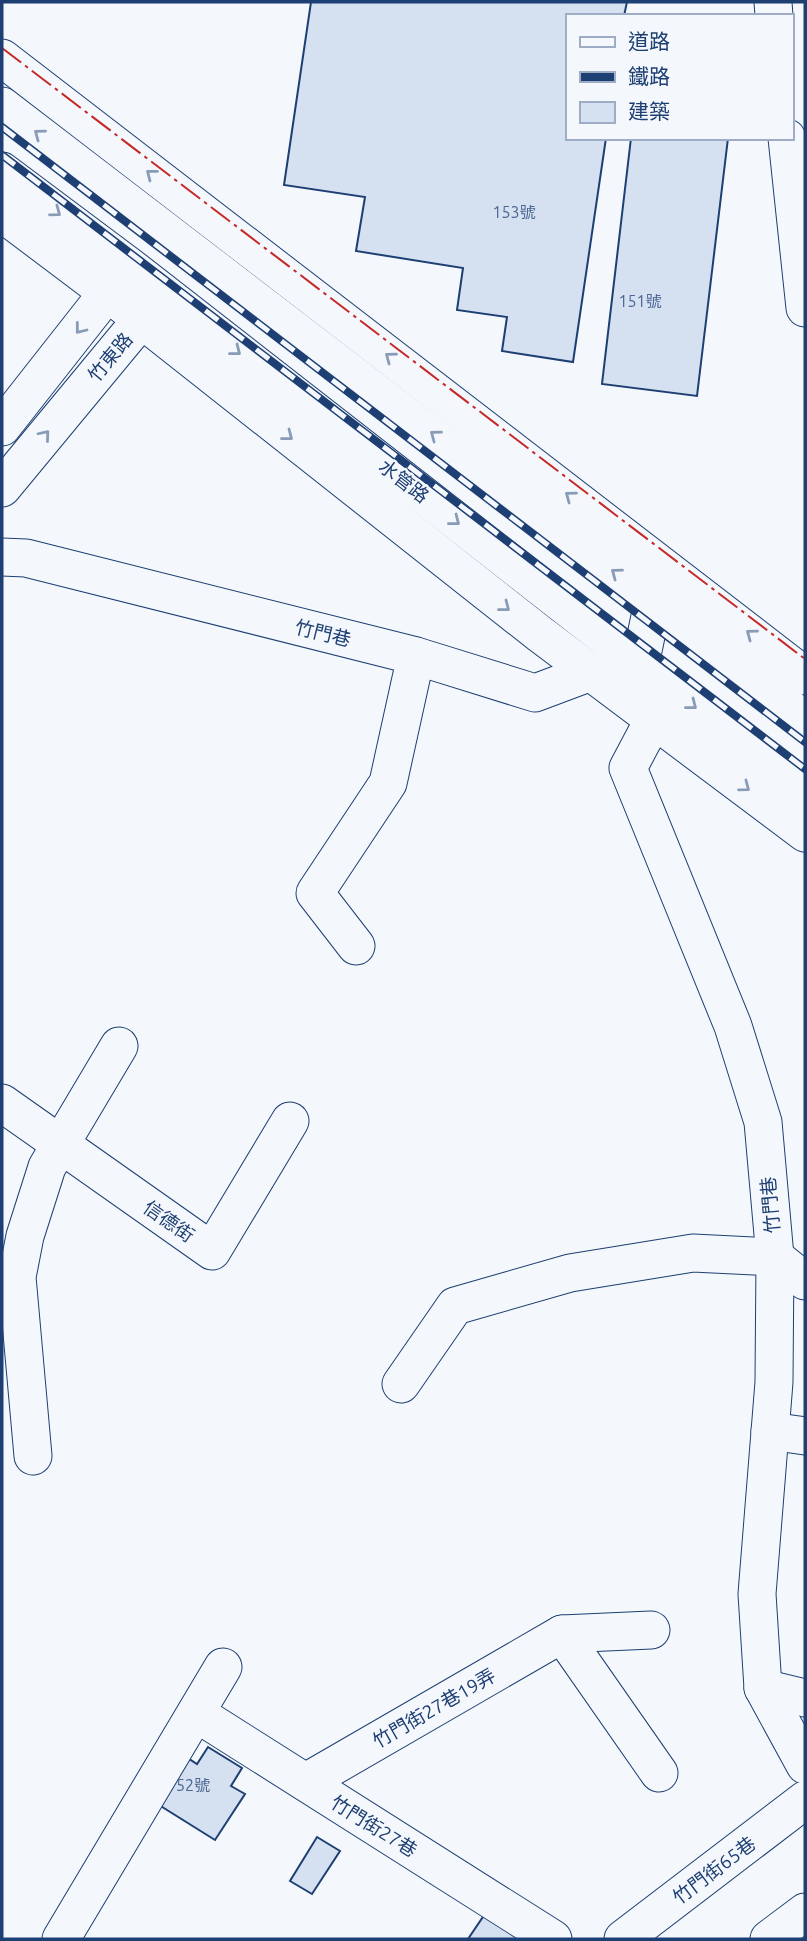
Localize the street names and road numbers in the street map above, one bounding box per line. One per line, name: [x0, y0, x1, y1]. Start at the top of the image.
street label: 竹東路: [83, 328, 137, 386]
street label: 水管路: [375, 455, 433, 507]
street label: 竹門巷: [293, 615, 353, 651]
street label: 竹門巷: [757, 1176, 783, 1234]
street label: 信德街: [139, 1196, 199, 1246]
street label: 竹門街27巷19弄: [369, 1664, 499, 1752]
street label: 竹門街27巷: [327, 1791, 421, 1861]
street label: 竹門街65巷: [668, 1832, 760, 1908]

